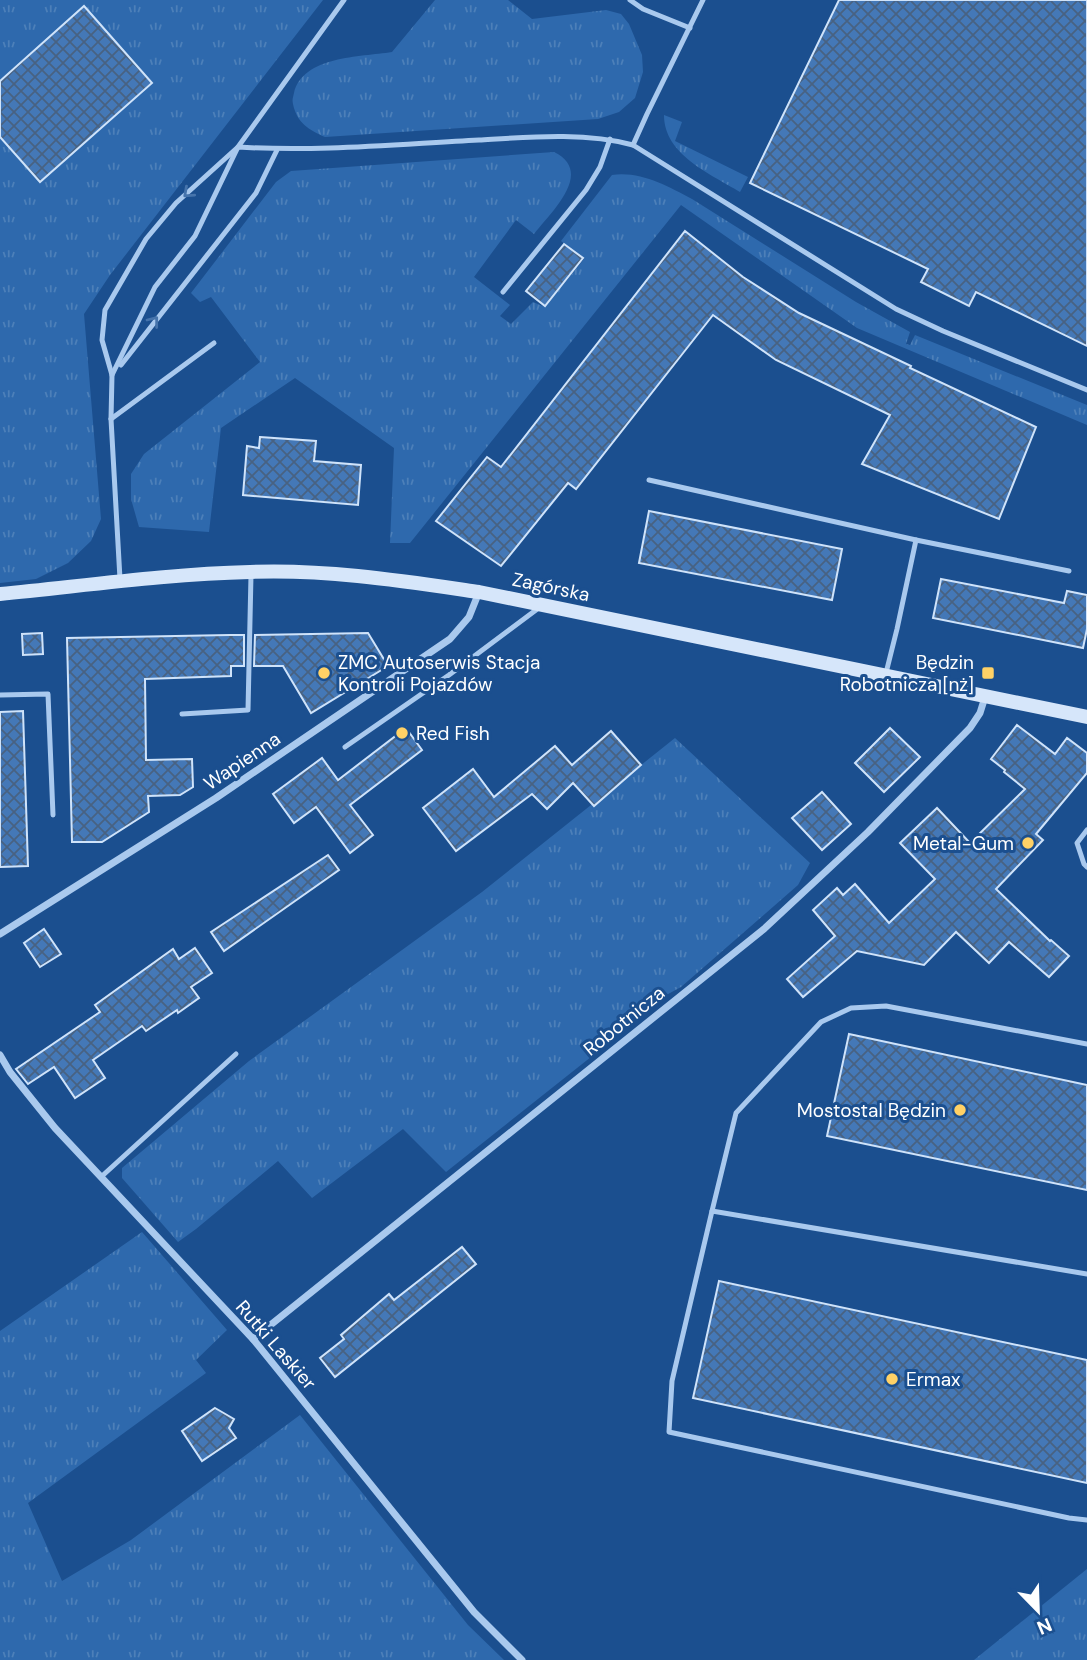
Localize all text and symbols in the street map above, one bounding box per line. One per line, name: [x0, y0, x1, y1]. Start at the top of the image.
one-way arrow: [183, 185, 196, 197]
one-way arrow: [146, 317, 159, 329]
street label: Zagórska: [510, 567, 592, 607]
place label: ZMC Autoserwis Stacja Kontroli Pojazdów: [338, 650, 540, 697]
place label: Będzin Robotnicza [nż]: [840, 650, 974, 697]
marker: ZMC Autoserwis Stacja Kontroli Pojazdów: [316, 665, 332, 681]
marker: Będzin Robotnicza [nż]: [980, 665, 996, 681]
place label: Red Fish: [416, 721, 490, 746]
marker: Red Fish: [394, 725, 410, 741]
street label: Wapienna: [199, 726, 285, 796]
place label: Metal-Gum: [913, 831, 1014, 856]
marker: Metal-Gum: [1020, 835, 1036, 851]
street label: Robotnicza: [578, 981, 670, 1061]
place label: Mostostal Będzin: [797, 1098, 946, 1123]
marker: Mostostal Będzin: [952, 1102, 968, 1118]
street label: Rutki Laskier: [230, 1295, 322, 1395]
place label: Ermax: [906, 1367, 961, 1392]
marker: Ermax: [884, 1371, 900, 1387]
north arrow: [1003, 1576, 1073, 1646]
text: N: [1033, 1612, 1056, 1640]

